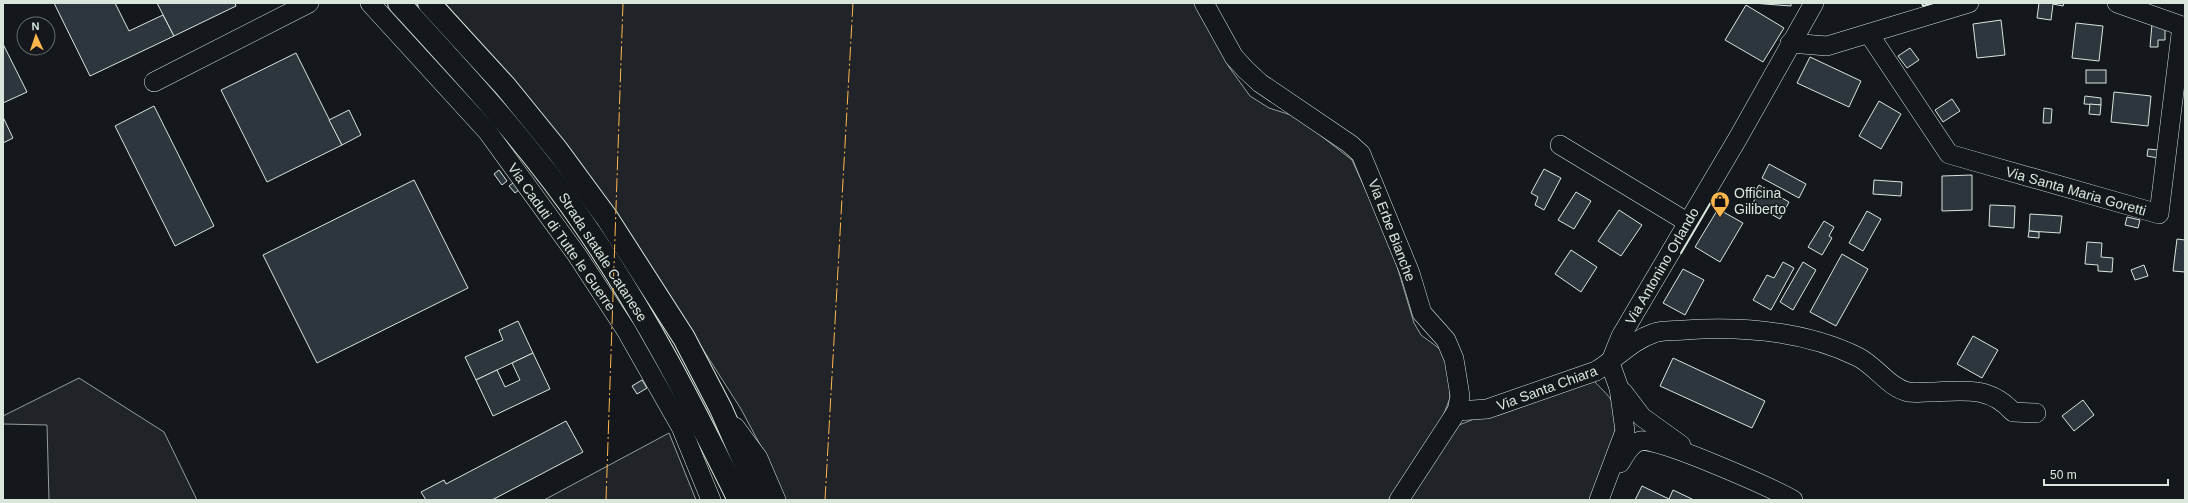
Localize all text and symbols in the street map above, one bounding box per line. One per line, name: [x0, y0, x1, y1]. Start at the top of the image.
north arrow: [16, 16, 56, 56]
text: N: [31, 20, 40, 32]
street label: Via Caduti di Tutte le Guerre: [505, 160, 619, 314]
street label: Via Santa Maria Goretti: [2004, 163, 2148, 219]
street label: Via Erbe Bianche: [1365, 177, 1419, 283]
place label: Officina Giliberto: [1734, 185, 1786, 217]
street label: Strada statale Catanese: [555, 190, 651, 325]
shop icon: Officina Giliberto: [1709, 190, 1731, 218]
street label: Via Antonino Orlando: [1622, 205, 1702, 327]
street label: Via Santa Chiara: [1495, 362, 1600, 414]
scale bar: [2044, 461, 2168, 487]
text: 50 m: [2050, 468, 2077, 482]

